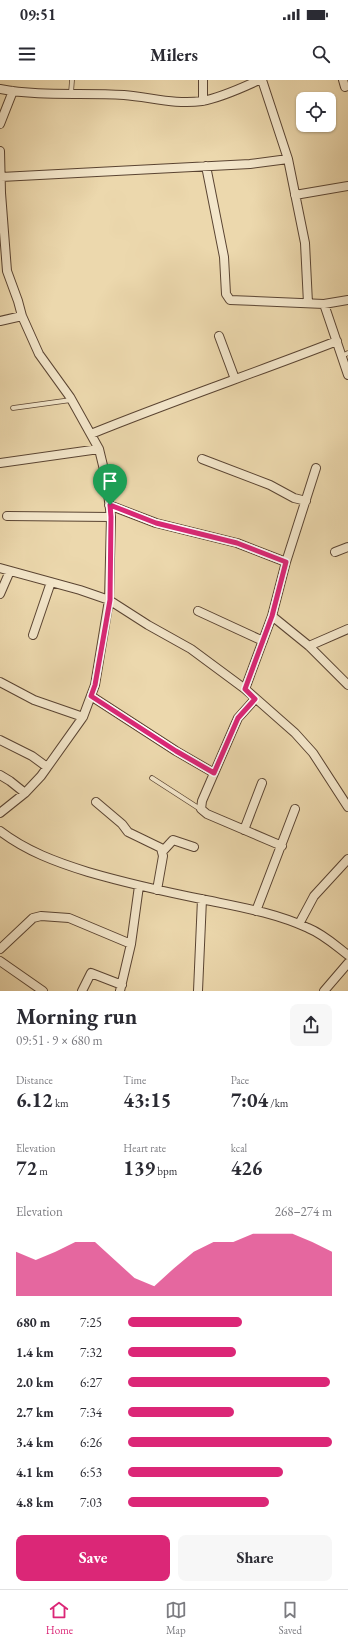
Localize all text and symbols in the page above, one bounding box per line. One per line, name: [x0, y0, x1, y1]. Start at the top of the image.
text: 09:51: [20, 5, 56, 24]
icon: menu: [16, 43, 38, 65]
text: Milers: [150, 43, 198, 66]
icon: search: [310, 43, 332, 65]
map controls: [296, 92, 336, 132]
button: locate: [296, 92, 336, 132]
pin: [93, 464, 127, 505]
icon: arrive: [99, 470, 121, 492]
text: Morning run: [16, 1002, 137, 1031]
button: share: [290, 1004, 332, 1046]
text: 09:51 · 9 × 680 m: [16, 1032, 103, 1049]
text: Distance: [16, 1073, 53, 1087]
text: Time: [123, 1073, 146, 1087]
text: Pace: [231, 1073, 249, 1087]
text: 6.12: [16, 1087, 53, 1113]
text: 43:15: [123, 1087, 171, 1113]
text: 7:04: [231, 1087, 268, 1113]
text: km: [53, 1096, 69, 1110]
text: /km: [268, 1096, 288, 1110]
text: Elevation: [16, 1141, 56, 1155]
text: Heart rate: [123, 1141, 166, 1155]
text: kcal: [231, 1141, 247, 1155]
text: 72: [16, 1155, 37, 1181]
text: 139: [123, 1155, 155, 1181]
text: 426: [231, 1155, 262, 1181]
text: m: [37, 1164, 48, 1178]
text: bpm: [155, 1164, 177, 1178]
text: Elevation: [16, 1203, 63, 1220]
text: 268–274 m: [275, 1203, 332, 1220]
text: 680 m: [16, 1314, 50, 1331]
text: 7:25: [80, 1314, 102, 1331]
text: 1.4 km: [16, 1344, 54, 1361]
text: 7:32: [80, 1344, 102, 1361]
text: 2.0 km: [16, 1374, 54, 1391]
text: 6:27: [80, 1374, 102, 1391]
text: 2.7 km: [16, 1404, 54, 1421]
text: 7:34: [80, 1404, 102, 1421]
text: 3.4 km: [16, 1434, 54, 1451]
text: 6:26: [80, 1434, 102, 1451]
text: 4.1 km: [16, 1464, 54, 1481]
text: 6:53: [80, 1464, 102, 1481]
text: 4.8 km: [16, 1494, 54, 1511]
text: 7:03: [80, 1494, 102, 1511]
button: Save: [16, 1535, 170, 1581]
button: Share: [178, 1535, 332, 1581]
tab: Home: [46, 1599, 73, 1637]
tab: Map: [165, 1599, 187, 1637]
tab: Saved: [279, 1599, 302, 1637]

